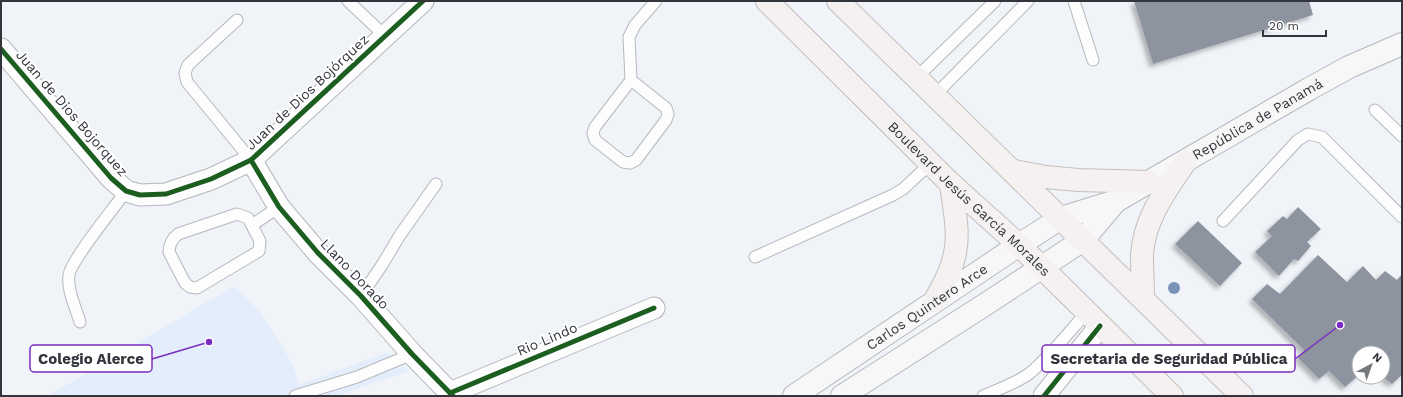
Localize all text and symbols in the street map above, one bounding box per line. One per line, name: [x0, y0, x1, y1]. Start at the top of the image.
scale bar: [1263, 12, 1326, 38]
text: 20 m: [1269, 19, 1299, 33]
street label: Juan de Dios Bojórquez: [242, 31, 372, 153]
street label: Juan de Dios Bojorquez: [13, 47, 131, 179]
street label: República de Panamá: [1190, 75, 1325, 163]
street label: Boulevard Jesús García Morales: [885, 118, 1054, 279]
street label: Llano Dorado: [317, 236, 393, 312]
street label: Carlos Quintero Arce: [863, 261, 990, 353]
street label: Rio Lindo: [514, 319, 580, 359]
callout: Colegio Alerce: [30, 345, 152, 372]
callout: Secretaria de Seguridad Pública: [1042, 345, 1295, 372]
north arrow: [1351, 345, 1391, 385]
text: Colegio Alerce: [38, 350, 144, 368]
text: Secretaria de Seguridad Pública: [1051, 350, 1288, 368]
text: N: [1370, 350, 1385, 365]

